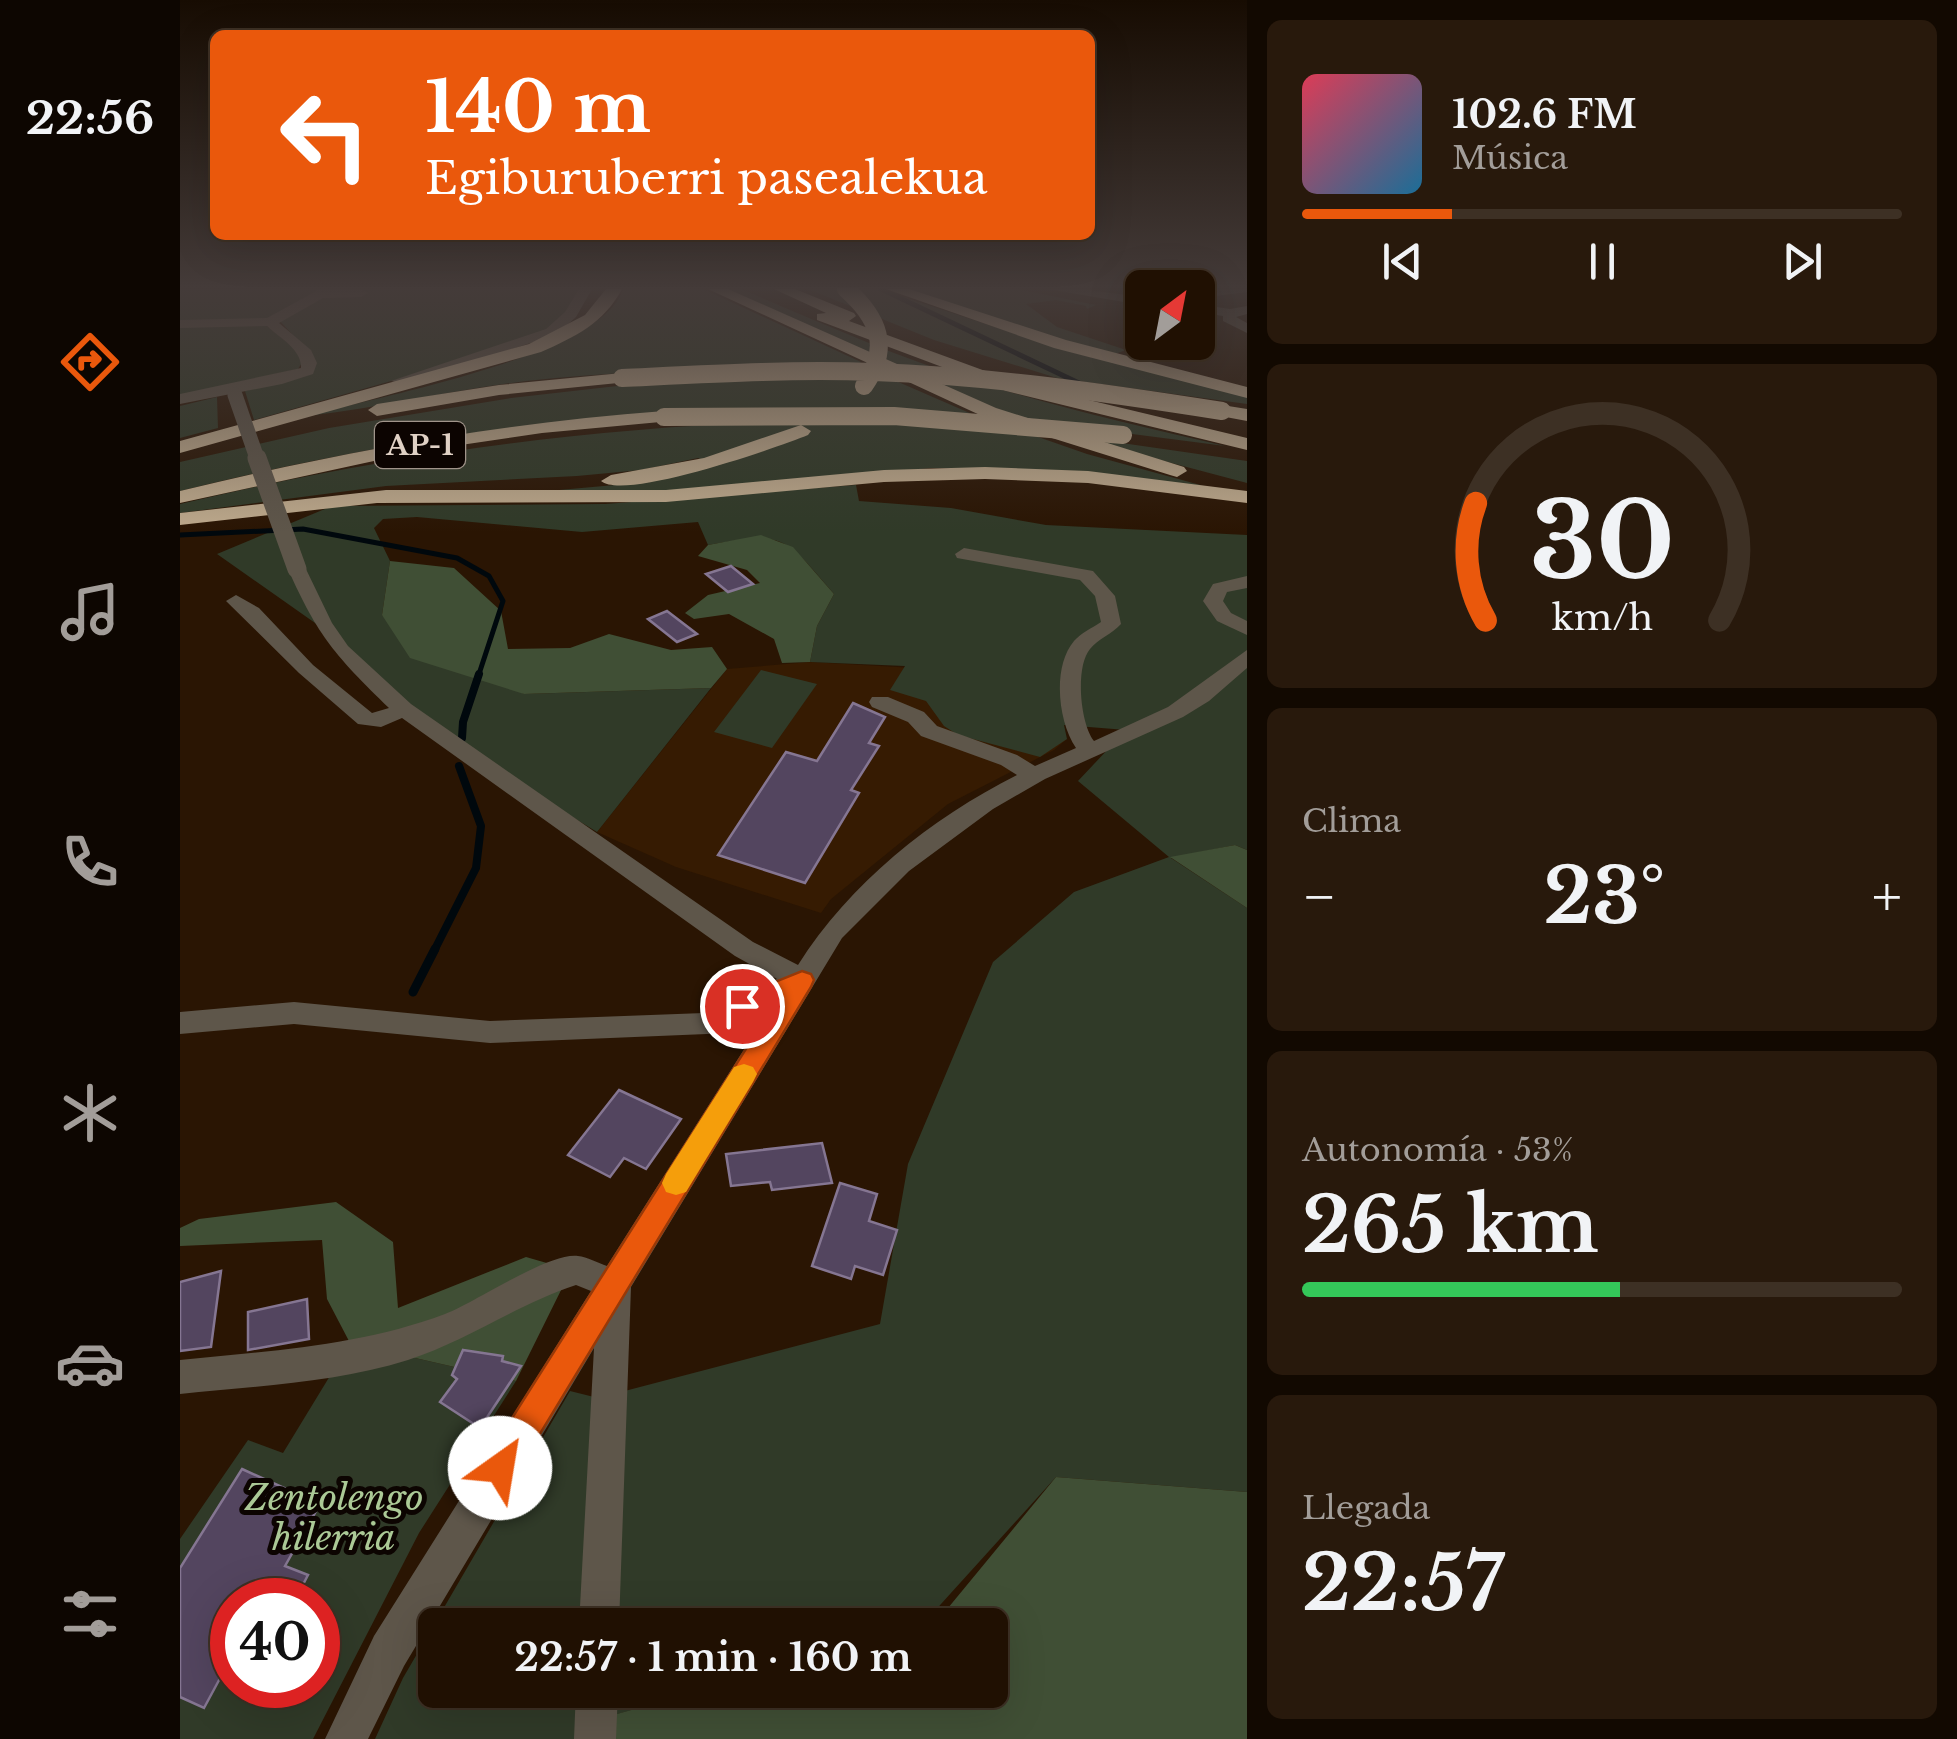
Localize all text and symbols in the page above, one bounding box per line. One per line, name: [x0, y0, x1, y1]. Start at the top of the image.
text: 140 m: [425, 64, 651, 151]
icon: left: [260, 70, 390, 200]
text: 22:56: [26, 90, 154, 146]
text: 102.6 FM: [1452, 91, 1637, 138]
text: Música: [1452, 138, 1568, 178]
text: Egiburuberri pasealekua: [425, 150, 987, 206]
icon: previous: [1375, 234, 1430, 289]
icon: pause: [1575, 234, 1630, 289]
icon: next: [1775, 234, 1830, 289]
north arrow: [1125, 270, 1215, 360]
map controls: [1125, 270, 1215, 360]
icon: directions: [55, 327, 125, 397]
road number: AP-1: [375, 422, 465, 468]
text: 30: [1530, 477, 1674, 606]
icon: music: [55, 577, 125, 647]
text: km/h: [1551, 595, 1653, 640]
text: Clima: [1302, 801, 1401, 841]
icon: phone: [55, 827, 125, 897]
text: 23°: [1543, 850, 1665, 943]
text: −: [1302, 863, 1337, 931]
text: +: [1872, 863, 1902, 931]
pin: [700, 964, 785, 1049]
icon: arrive: [715, 979, 770, 1034]
icon: climate: [55, 1078, 125, 1148]
text: Autonomía · 53%: [1302, 1130, 1573, 1170]
text: 265 km: [1302, 1179, 1599, 1272]
icon: car: [55, 1328, 125, 1398]
position arrow: [448, 1416, 552, 1520]
park label: Zentolengo hilerria: [244, 1476, 423, 1559]
text: Llegada: [1302, 1488, 1430, 1528]
text: 22:57: [1302, 1537, 1504, 1630]
speed limit sign: 40: [210, 1578, 340, 1708]
icon: filters: [55, 1579, 125, 1649]
text: 22:57 · 1 min · 160 m: [514, 1634, 912, 1681]

